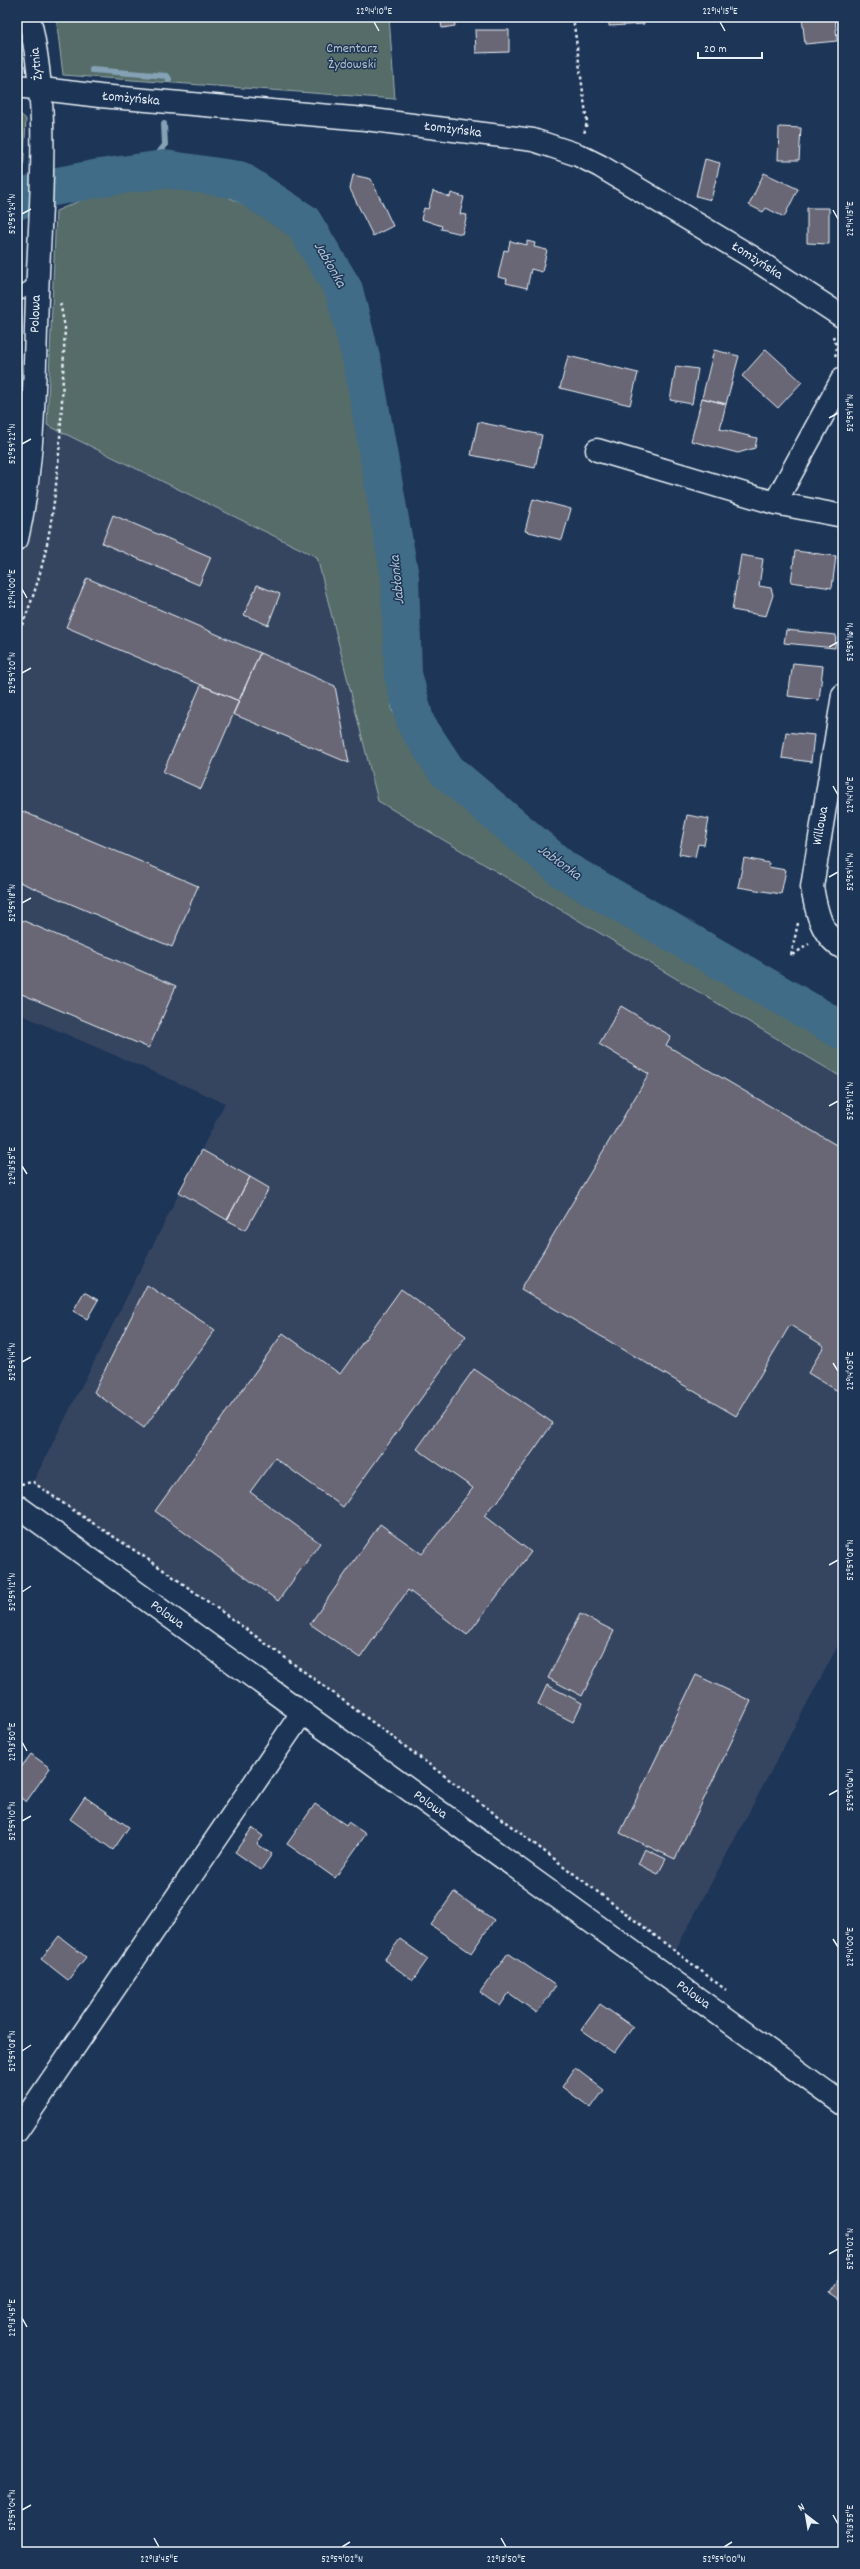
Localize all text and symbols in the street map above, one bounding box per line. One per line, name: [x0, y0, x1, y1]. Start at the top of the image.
text: 22°14'10"E: [356, 5, 392, 19]
text: 22°14'15"E: [702, 5, 738, 19]
scale bar: [698, 34, 762, 60]
park label: Cmentarz Żydowski: [326, 39, 378, 75]
text: 20 m: [704, 41, 727, 58]
street label: Żytnia: [25, 46, 49, 81]
street label: Łomżyńska: [101, 86, 161, 112]
street label: Łomżyńska: [422, 116, 483, 143]
text: 52°59'24"N: [6, 194, 20, 234]
text: 22°14'15"E: [844, 201, 858, 237]
street label: Łomżyńska: [727, 236, 787, 285]
water label: Jabłonka: [307, 238, 351, 293]
street label: Polowa: [25, 294, 47, 333]
text: 52°59'18"N: [844, 394, 858, 432]
text: 52°59'22"N: [6, 424, 20, 464]
water label: Jabłonka: [384, 553, 412, 606]
text: 22°14'00"E: [6, 569, 20, 609]
text: 52°59'16"N: [844, 622, 858, 661]
text: 52°59'20"N: [6, 652, 20, 694]
text: 22°14'10"E: [844, 777, 858, 813]
street label: Willowa: [808, 805, 834, 847]
water label: Jabłonka: [532, 840, 586, 887]
text: 52°59'14"N: [844, 853, 858, 891]
text: 52°59'18"N: [6, 884, 20, 922]
text: 52°59'12"N: [844, 1082, 858, 1120]
text: 22°13'55"E: [6, 1147, 20, 1185]
text: 52°59'14"N: [6, 1343, 20, 1381]
text: 22°14'05"E: [844, 1351, 858, 1390]
text: 52°59'08"N: [844, 1539, 858, 1581]
text: 52°59'12"N: [6, 1573, 20, 1611]
street label: Polowa: [146, 1596, 188, 1634]
text: 22°13'50"E: [6, 1722, 20, 1761]
text: 52°59'06"N: [844, 1769, 858, 1811]
street label: Polowa: [409, 1786, 451, 1824]
text: 52°59'10"N: [6, 1801, 20, 1841]
text: 22°14'00"E: [844, 1927, 858, 1967]
street label: Polowa: [672, 1976, 714, 2014]
text: 52°59'08"N: [6, 2030, 20, 2072]
text: 52°59'02"N: [844, 2228, 858, 2270]
text: 22°13'45"E: [6, 2299, 20, 2337]
text: 52°59'04"N: [6, 2489, 20, 2531]
north arrow: [786, 2495, 826, 2535]
text: N: [795, 2500, 809, 2516]
text: 22°13'55"E: [844, 2505, 858, 2543]
text: 22°13'45"E: [140, 2553, 178, 2567]
text: 52°59'02"N: [321, 2553, 363, 2567]
text: 22°13'50"E: [487, 2553, 526, 2567]
text: 52°59'00"N: [703, 2553, 745, 2567]

